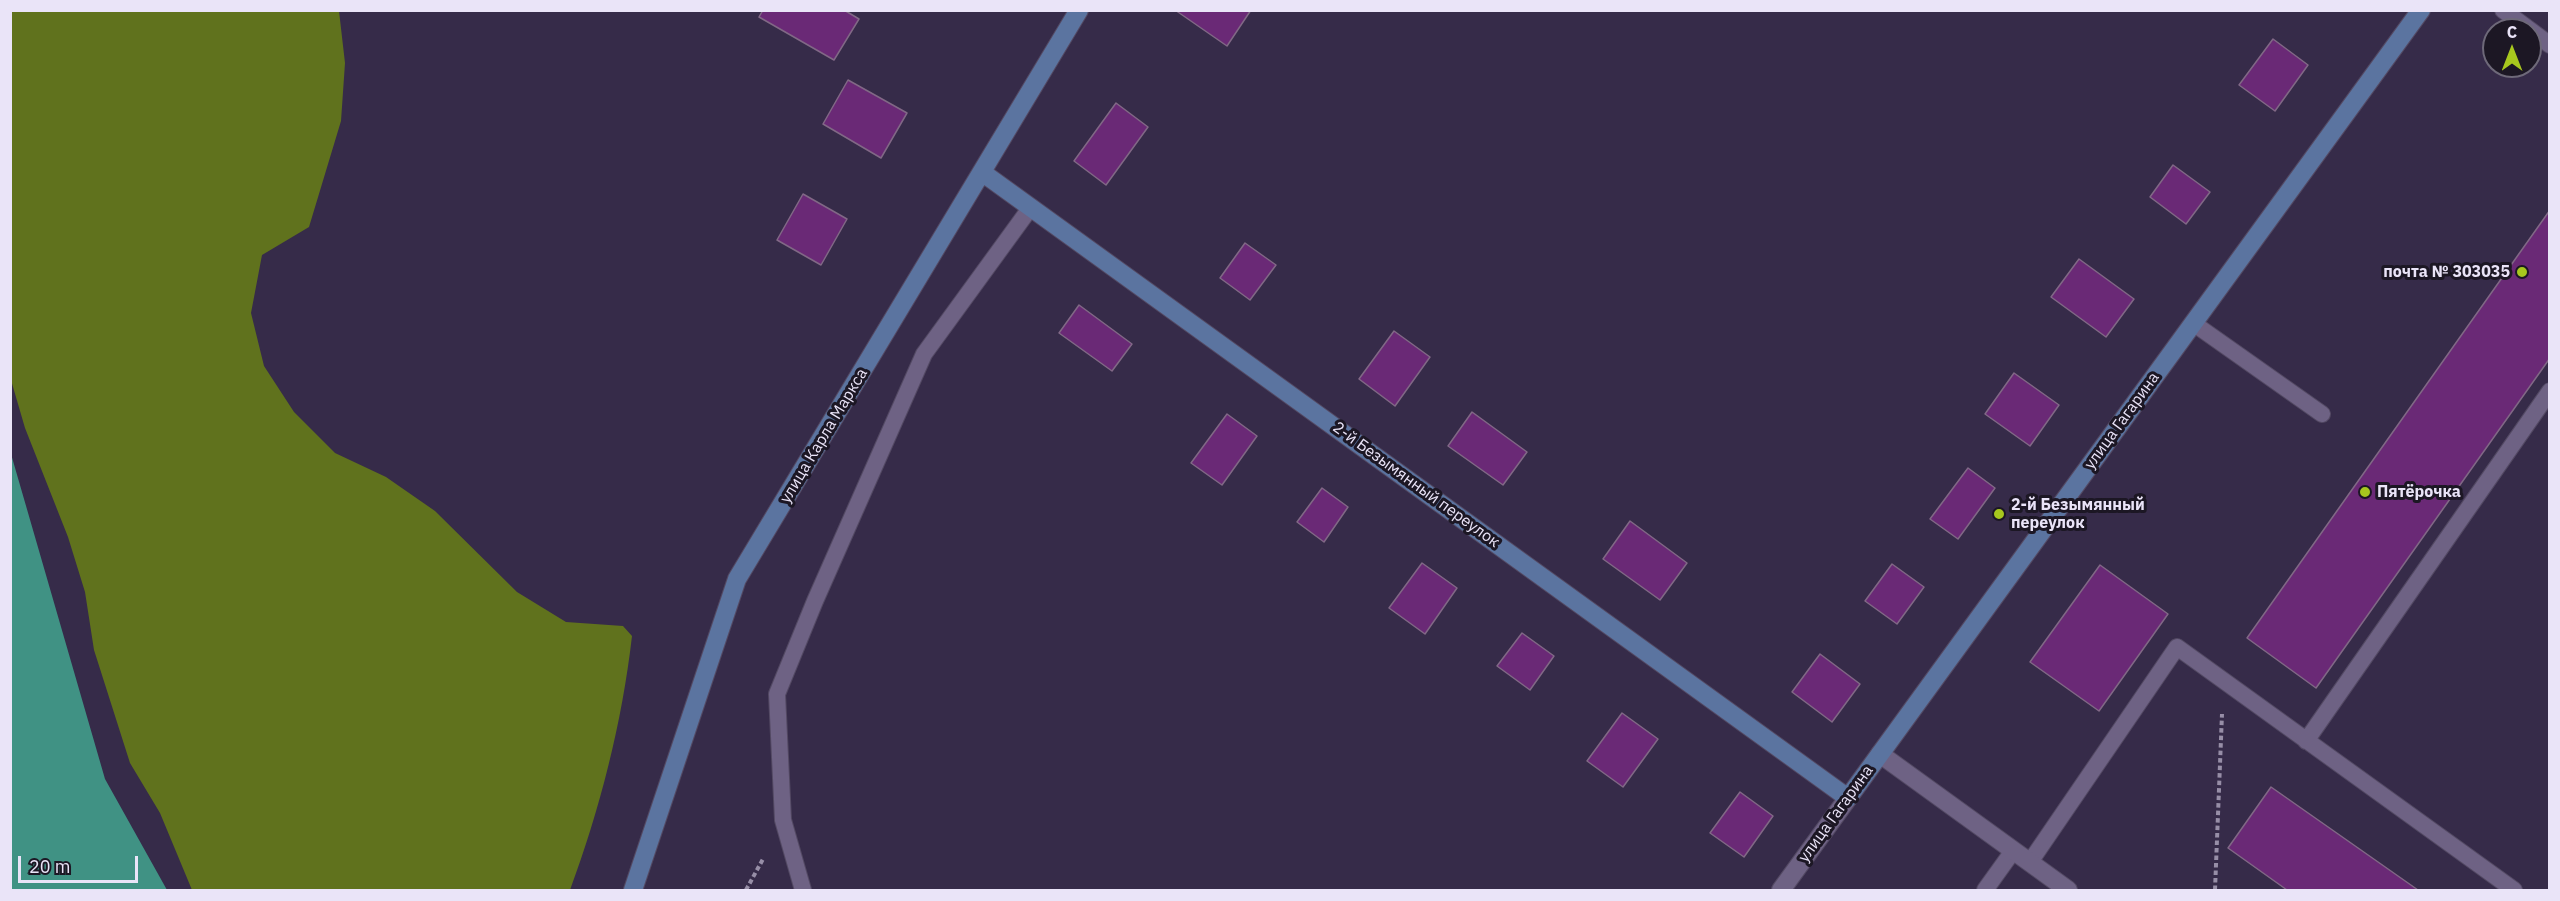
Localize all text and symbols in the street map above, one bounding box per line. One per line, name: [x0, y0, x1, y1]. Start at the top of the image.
north arrow: [2482, 18, 2542, 78]
text: С: [2507, 22, 2517, 42]
place label: почта № 303035: [2383, 262, 2510, 282]
marker: почта № 303035: [2515, 265, 2529, 279]
street label: улица Карла Маркса: [776, 365, 872, 507]
street label: улица Гагарина: [2080, 369, 2164, 473]
street label: 2-й Безымянный переулок: [1329, 418, 1503, 552]
place label: Пятёрочка: [2377, 482, 2461, 502]
marker: Пятёрочка: [2358, 485, 2372, 499]
place label: 2-й Безымянный переулок: [2011, 495, 2145, 533]
marker: 2-й Безымянный переулок: [1992, 507, 2006, 521]
street label: улица Гагарина: [1794, 762, 1878, 866]
scale bar: [21, 844, 141, 882]
text: 20 m: [29, 855, 71, 878]

